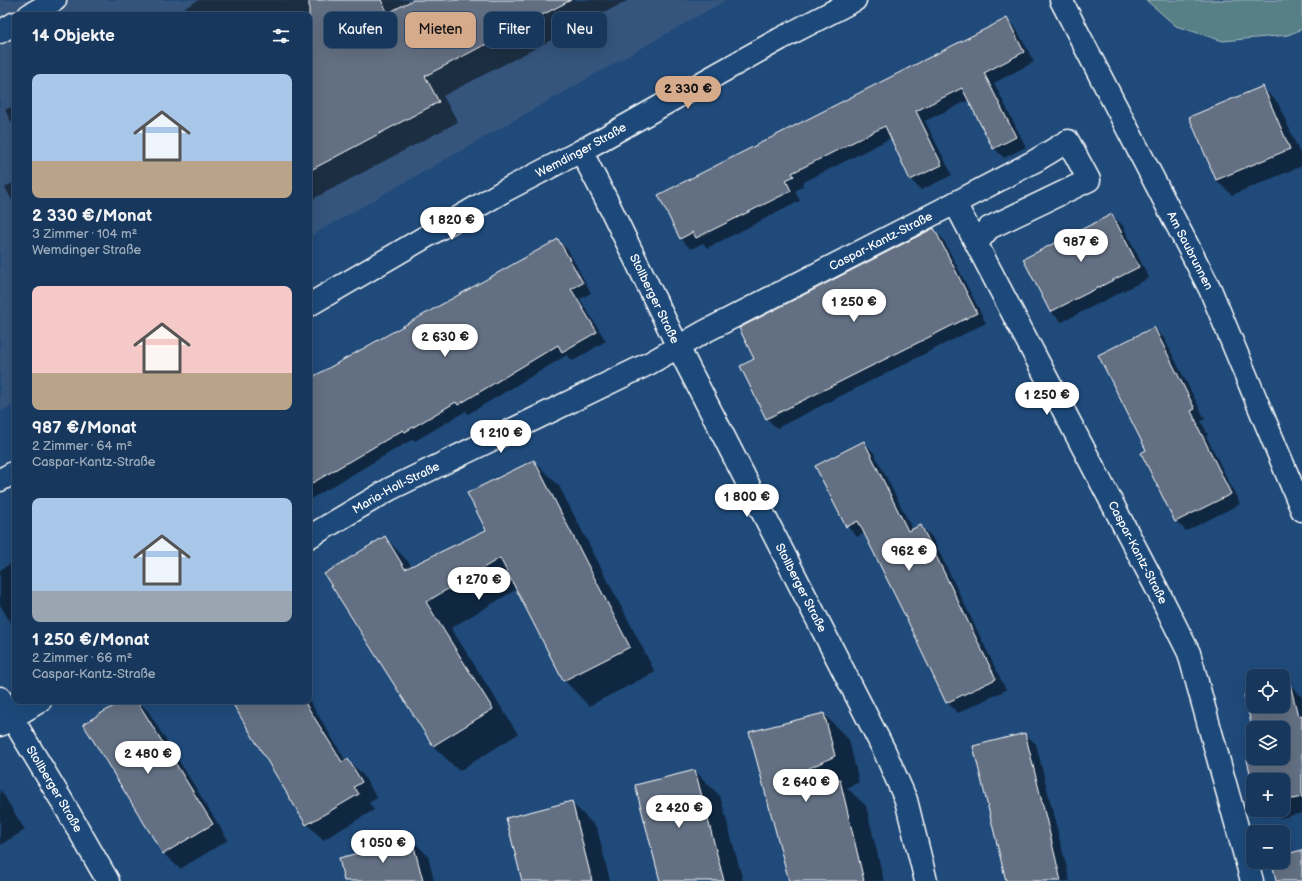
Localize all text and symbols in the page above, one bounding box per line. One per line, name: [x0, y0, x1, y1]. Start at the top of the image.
chip: Kaufen: [324, 12, 397, 48]
chip: Mieten: [405, 12, 476, 48]
chip: Filter: [484, 12, 544, 48]
chip: Neu: [552, 12, 607, 48]
icon: filters: [270, 25, 292, 47]
text: 14 Objekte: [32, 26, 115, 46]
pin: 2 330 €: [651, 76, 725, 110]
text: 2 330 €: [664, 81, 712, 97]
icon: home: [126, 100, 198, 172]
street label: Wemdinger Straße: [533, 120, 629, 181]
text: 2 330 €/Monat: [32, 206, 152, 226]
pin: 1 820 €: [415, 207, 489, 241]
street label: Caspar-Kantz-Straße: [826, 208, 935, 274]
street label: Am Saubrunnen: [1164, 209, 1217, 293]
text: 1 820 €: [429, 212, 475, 228]
text: 3 Zimmer · 104 m²: [32, 226, 137, 242]
pin: 987 €: [1053, 229, 1109, 263]
text: 987 €: [1063, 234, 1099, 250]
text: Wemdinger Straße: [32, 242, 141, 258]
street label: Stollberger Straße: [626, 251, 683, 346]
pin: 1 250 €: [817, 289, 891, 323]
text: 1 250 €: [831, 294, 877, 310]
icon: home: [126, 312, 198, 384]
pin: 2 630 €: [408, 324, 482, 358]
text: 2 630 €: [421, 329, 469, 345]
pin: 1 250 €: [1010, 382, 1084, 416]
text: 1 250 €: [1024, 387, 1070, 403]
text: 987 €/Monat: [32, 418, 136, 438]
pin: 1 210 €: [464, 420, 538, 454]
text: 1 210 €: [479, 425, 523, 441]
text: 2 Zimmer · 64 m²: [32, 438, 132, 454]
text: Caspar-Kantz-Straße: [32, 454, 156, 470]
street label: Maria-Holl-Straße: [350, 459, 442, 517]
pin: 1 800 €: [710, 484, 784, 518]
text: 1 800 €: [724, 489, 770, 505]
street label: Caspar-Kantz-Straße: [1105, 498, 1171, 607]
icon: home: [126, 524, 198, 596]
pin: 962 €: [881, 538, 937, 572]
street label: Stollberger Straße: [772, 541, 830, 635]
text: 962 €: [891, 543, 927, 559]
pin: 1 270 €: [442, 567, 516, 601]
text: 1 270 €: [456, 572, 502, 588]
text: 1 250 €/Monat: [32, 630, 149, 650]
text: 2 Zimmer · 66 m²: [32, 650, 132, 666]
text: Caspar-Kantz-Straße: [32, 666, 156, 682]
map controls: [1246, 669, 1290, 869]
button: locate: [1246, 669, 1290, 713]
button: layers: [1246, 721, 1290, 765]
pin: 2 480 €: [111, 741, 185, 775]
street label: Stollberger Straße: [23, 743, 86, 835]
text: 2 480 €: [124, 746, 172, 762]
pin: 2 640 €: [769, 769, 843, 803]
button: +: [1246, 773, 1290, 817]
text: 2 640 €: [782, 774, 830, 790]
pin: 2 420 €: [642, 795, 716, 829]
text: 2 420 €: [655, 800, 703, 816]
button: −: [1246, 825, 1290, 869]
pin: 1 050 €: [346, 830, 420, 864]
text: 1 050 €: [360, 835, 406, 851]

